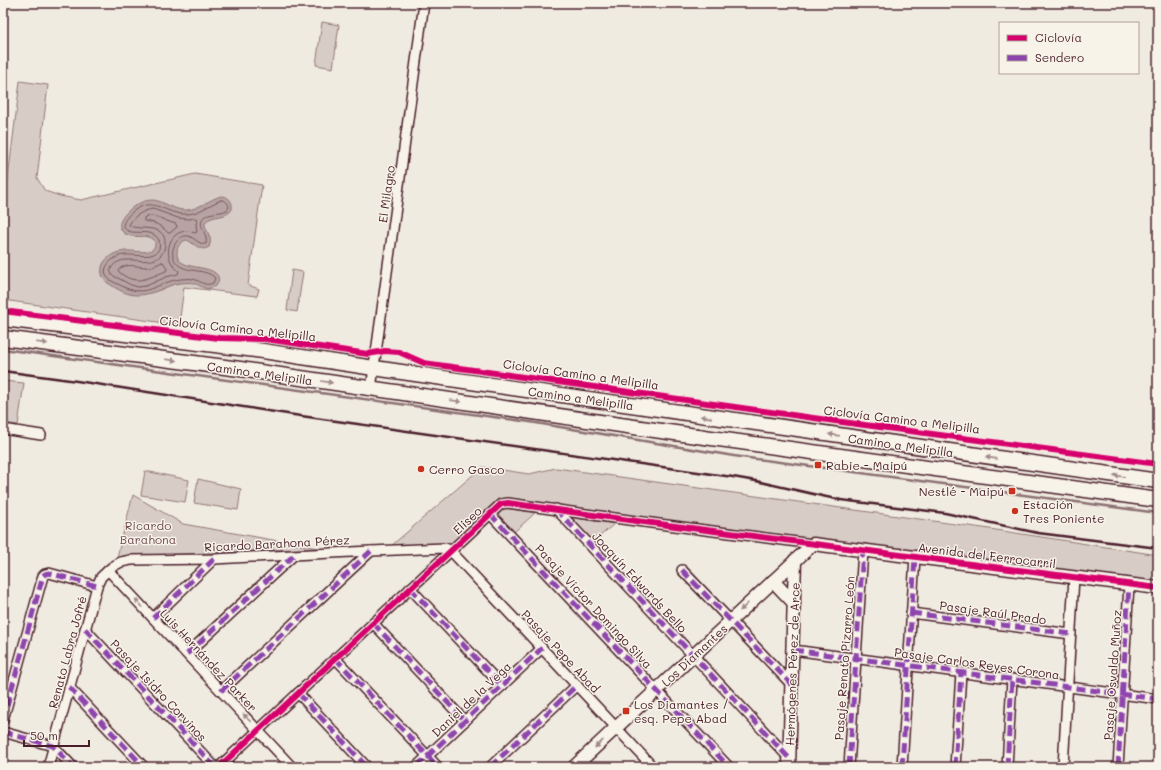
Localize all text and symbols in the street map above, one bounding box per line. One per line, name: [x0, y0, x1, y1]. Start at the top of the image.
legend: [999, 22, 1139, 74]
text: Ciclovía: [1035, 29, 1082, 45]
text: Sendero: [1035, 49, 1084, 65]
street label: El Milagro: [374, 164, 398, 224]
street label: Ciclovía Camino a Melipilla: [159, 312, 317, 344]
one-way arrow: [36, 340, 48, 346]
street label: Ciclovía Camino a Melipilla: [502, 355, 660, 393]
one-way arrow: [165, 357, 177, 363]
street label: Camino a Melipilla: [206, 358, 314, 388]
one-way arrow: [321, 379, 333, 385]
street label: Camino a Melipilla: [527, 383, 635, 413]
one-way arrow: [450, 398, 462, 404]
street label: Ciclovía Camino a Melipilla: [823, 401, 981, 437]
one-way arrow: [700, 414, 712, 420]
street label: Camino a Melipilla: [847, 430, 955, 460]
one-way arrow: [828, 432, 840, 438]
one-way arrow: [985, 455, 997, 461]
place label: Rabie - Maipú: [826, 457, 907, 473]
marker: Rabie - Maipú: [813, 460, 823, 470]
place label: Cerro Gasco: [429, 461, 504, 477]
marker: Cerro Gasco: [416, 464, 426, 474]
one-way arrow: [1113, 473, 1125, 479]
place label: Nestlé - Maipú: [919, 483, 1004, 499]
marker: Nestlé - Maipú: [1007, 486, 1017, 496]
place label: Estación Tres Poniente: [1023, 496, 1104, 526]
street label: Eliseo: [449, 503, 485, 537]
marker: Estación Tres Poniente: [1010, 506, 1020, 516]
park label: Ricardo Barahona: [120, 517, 176, 547]
street label: Joaquín Edwards Bello: [589, 528, 691, 636]
street label: Ricardo Barahona Pérez: [204, 531, 350, 555]
street label: Avenida del Ferrocarril: [917, 539, 1057, 571]
street label: Pasaje Víctor Domingo Silva: [532, 540, 656, 672]
street label: Pasaje Renato Pizarro León: [830, 575, 858, 741]
street label: Hermógenes Pérez de Arce: [781, 582, 803, 746]
street label: Renato Labra Jofré: [44, 594, 90, 710]
street label: Pasaje Raúl Prado: [939, 597, 1047, 627]
one-way arrow: [134, 598, 143, 608]
one-way arrow: [739, 603, 750, 612]
street label: Luis Hernández Parker: [157, 605, 261, 715]
street label: Pasaje Pepe Abad: [518, 606, 604, 696]
street label: Pasaje Osvaldo Muñoz: [1099, 609, 1125, 741]
street label: Los Diamantes: [658, 620, 731, 690]
street label: Pasaje Isidro Corvinos: [107, 636, 211, 745]
street label: Pasaje Carlos Reyes Corona: [893, 643, 1061, 683]
street label: Daniel de la Vega: [428, 658, 514, 740]
place label: Los Diamantes / esq. Pepe Abad: [634, 696, 729, 726]
marker: Los Diamantes / esq. Pepe Abad: [621, 706, 631, 716]
one-way arrow: [242, 713, 251, 723]
scale bar: [24, 722, 89, 748]
text: 50 m: [30, 727, 58, 743]
one-way arrow: [594, 739, 603, 748]

